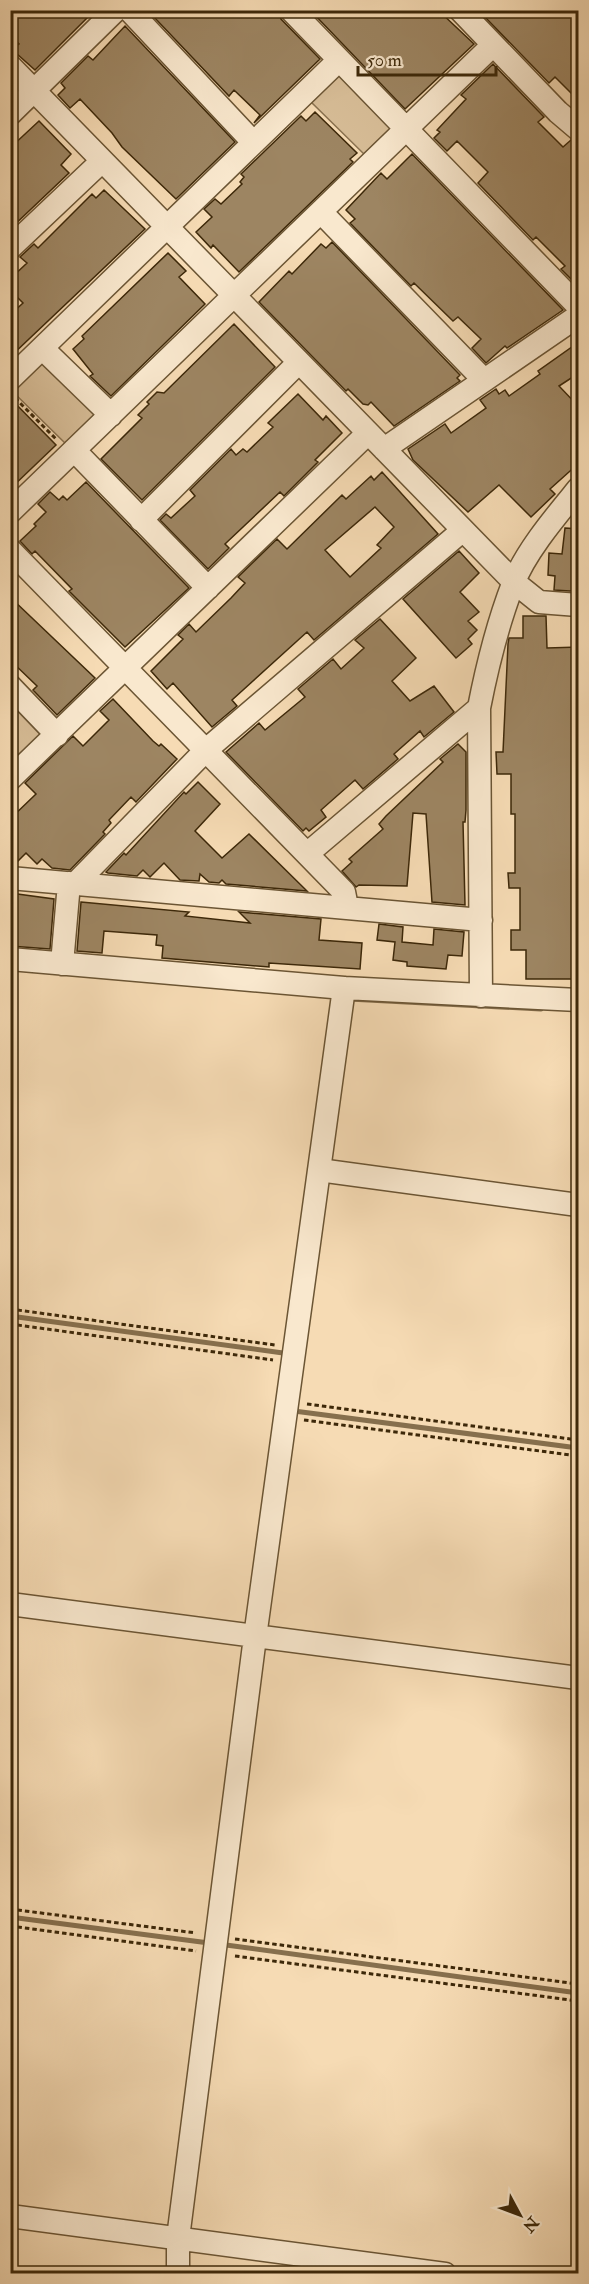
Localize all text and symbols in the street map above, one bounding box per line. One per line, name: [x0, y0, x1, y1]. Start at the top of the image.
scale bar: [358, 39, 496, 77]
text: 50 m: [367, 49, 402, 72]
north arrow: [490, 2185, 550, 2245]
text: N: [518, 2211, 543, 2237]

